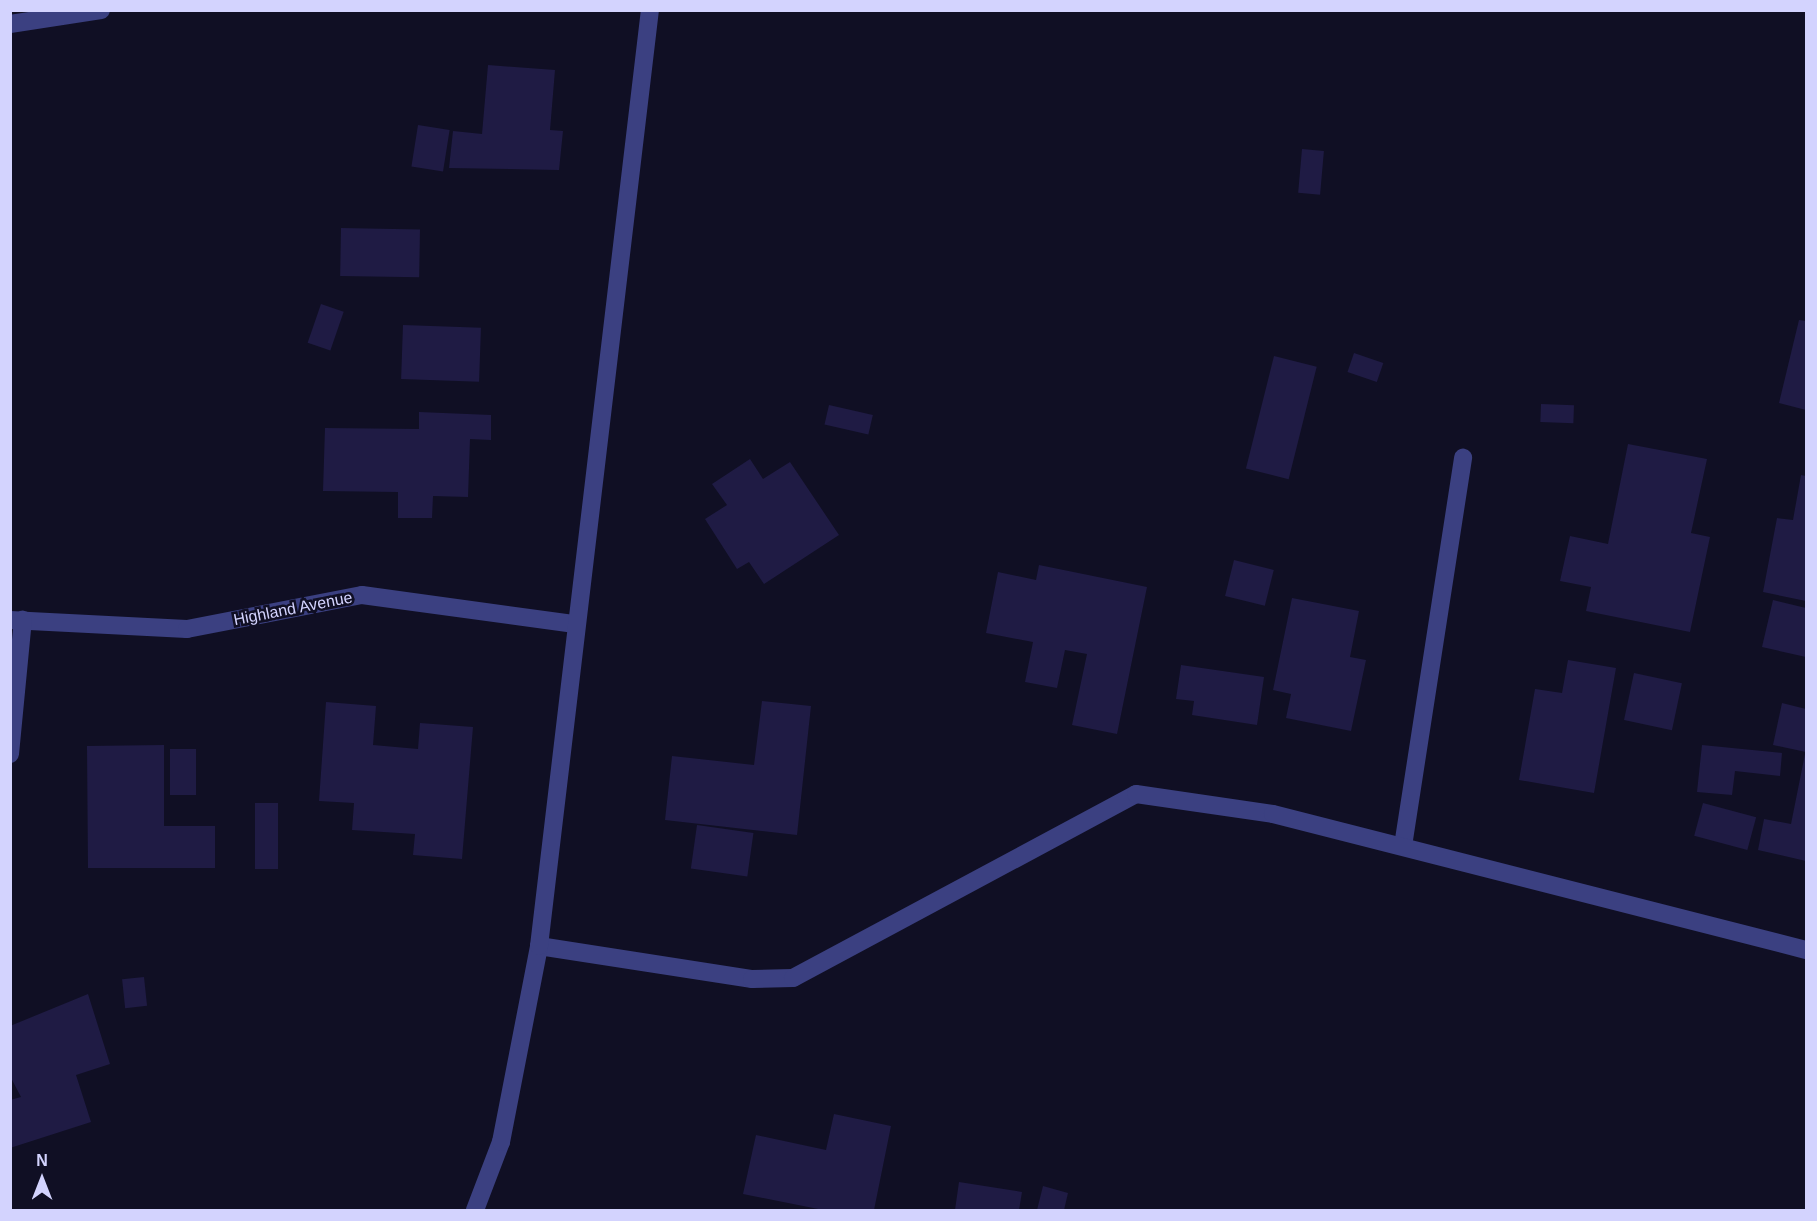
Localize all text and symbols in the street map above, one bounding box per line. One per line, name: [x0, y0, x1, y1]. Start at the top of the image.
street label: Highland Avenue: [231, 588, 355, 630]
north arrow: [12, 1149, 72, 1209]
text: N: [36, 1152, 48, 1169]

